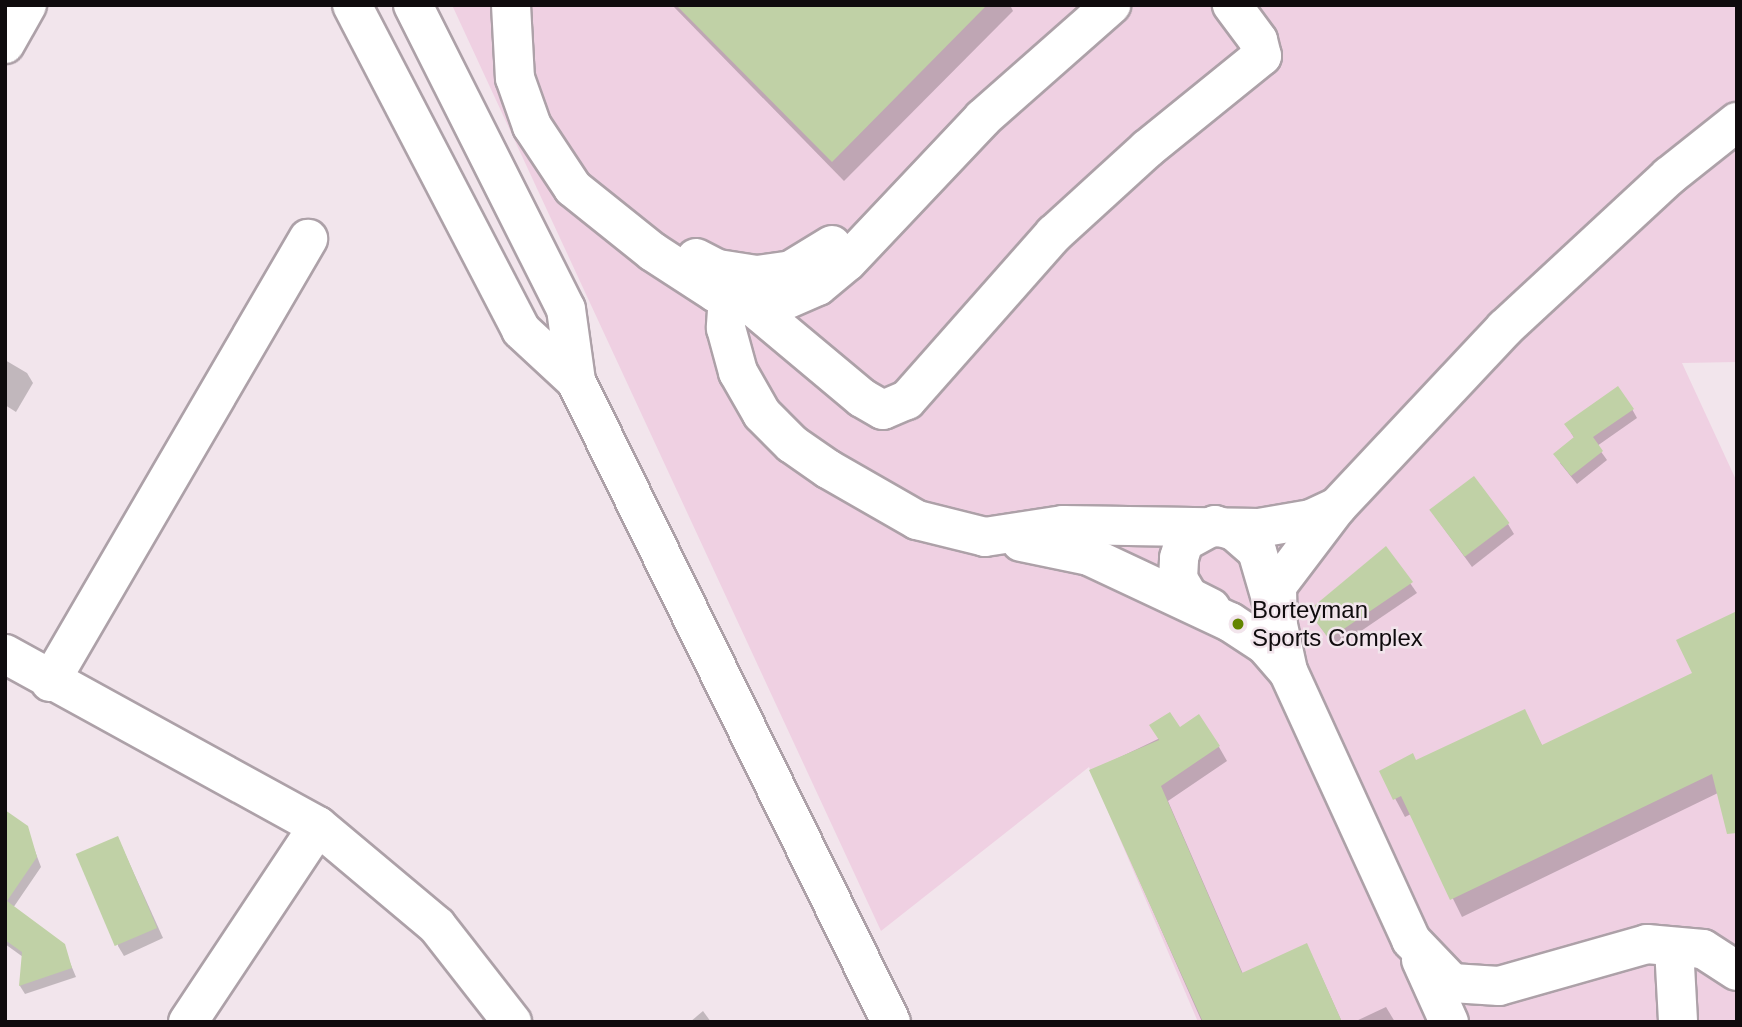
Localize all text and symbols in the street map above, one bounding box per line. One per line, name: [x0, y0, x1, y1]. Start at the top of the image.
place label: Borteyman Sports Complex: [1252, 596, 1423, 652]
marker: Borteyman Sports Complex: [1230, 616, 1246, 632]

